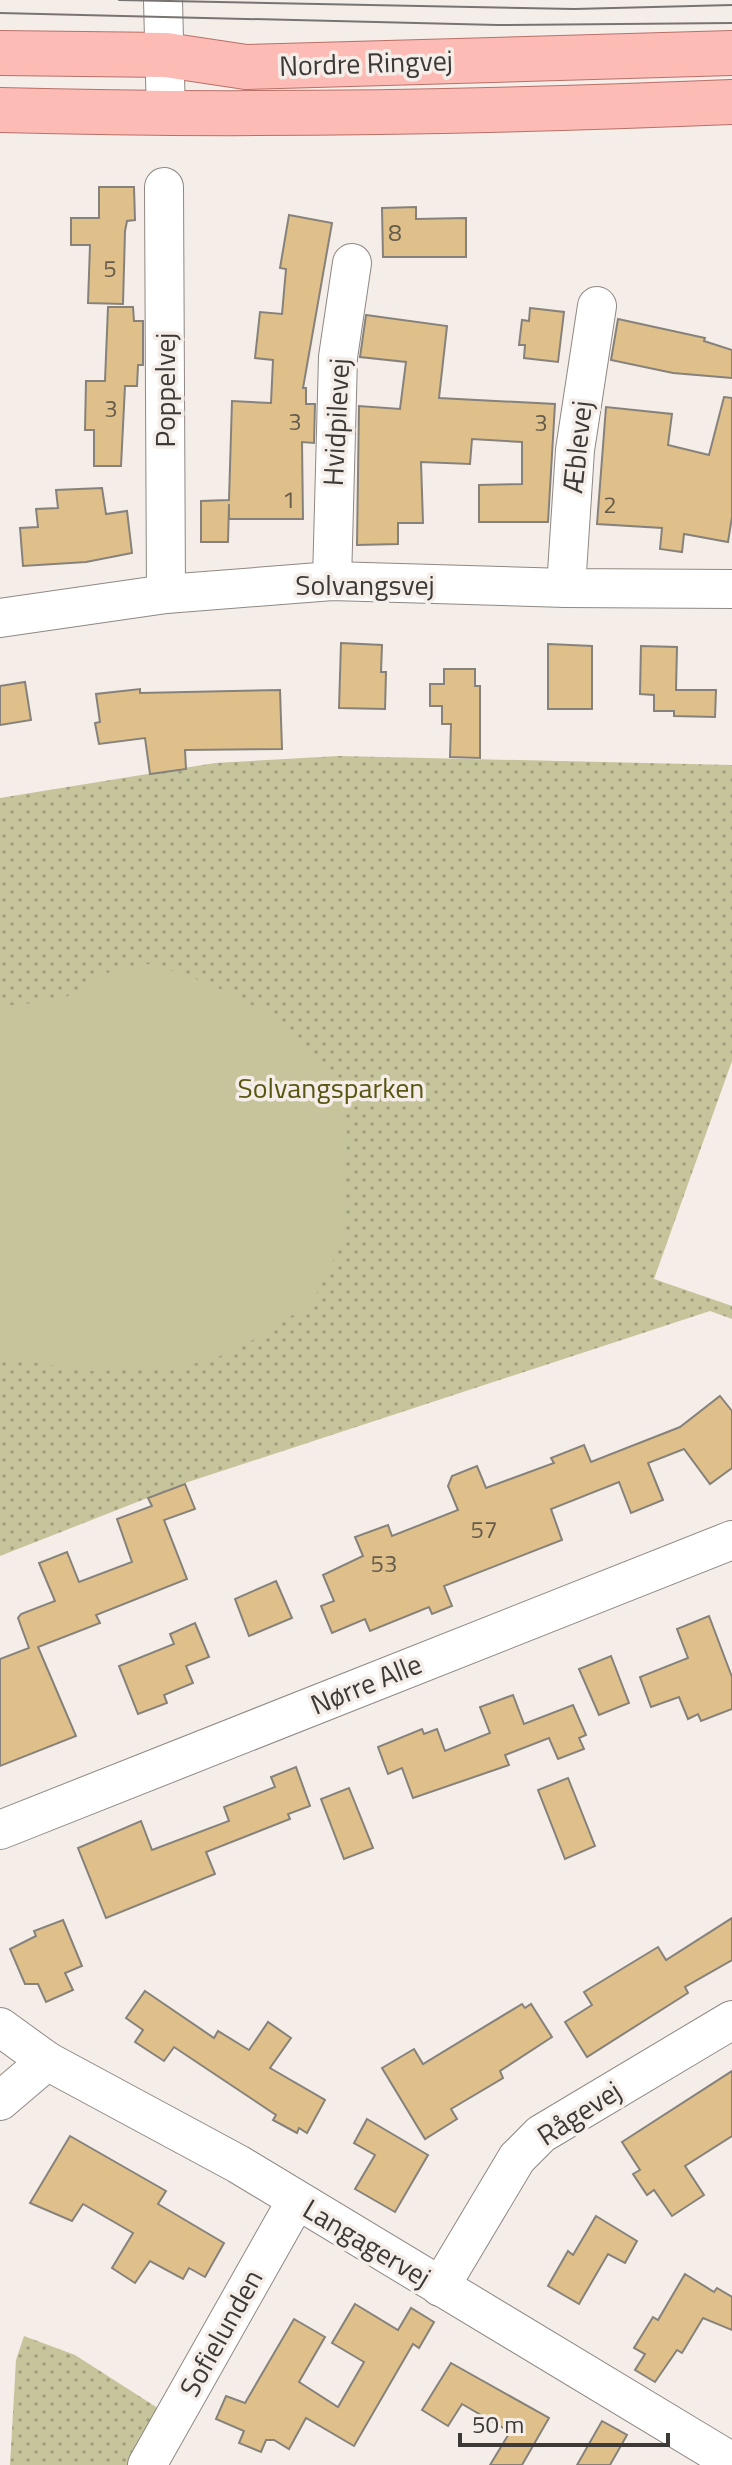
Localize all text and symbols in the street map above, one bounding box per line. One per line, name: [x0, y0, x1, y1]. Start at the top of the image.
street label: Nordre Ringvej: [278, 38, 454, 87]
house number: 8: [388, 214, 402, 250]
house number: 5: [103, 250, 117, 286]
street label: Poppelvej: [143, 333, 186, 447]
street label: Hvidpilevej: [311, 357, 360, 487]
house number: 3: [104, 390, 118, 426]
street label: Æblevej: [550, 398, 603, 496]
house number: 3: [288, 403, 302, 439]
house number: 3: [534, 404, 548, 440]
house number: 1: [282, 481, 296, 517]
house number: 2: [603, 486, 617, 522]
street label: Solvangsvej: [295, 563, 435, 606]
park label: Solvangsparken: [238, 1066, 424, 1109]
house number: 57: [471, 1511, 497, 1547]
house number: 53: [371, 1545, 397, 1581]
street label: Nørre Alle: [304, 1642, 428, 1725]
street label: Rågevej: [528, 2069, 629, 2156]
street label: Langagervej: [295, 2187, 439, 2298]
street label: Sofielunden: [168, 2261, 273, 2404]
scale bar: [460, 2397, 668, 2447]
text: 50 m: [472, 2406, 524, 2442]

